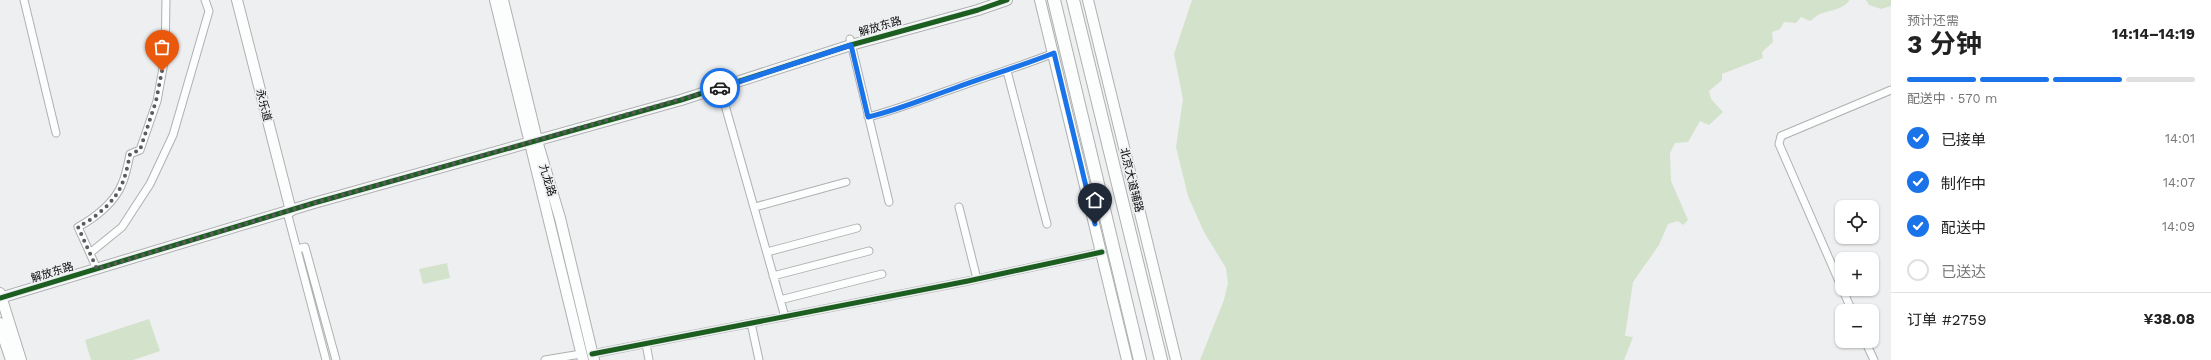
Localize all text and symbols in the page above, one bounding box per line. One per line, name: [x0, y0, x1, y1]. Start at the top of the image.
text: 预计还需: [1907, 13, 1959, 28]
street label: 解放东路: [857, 14, 903, 39]
text: 14:14–14:19: [2112, 25, 2195, 43]
text: 3 分钟: [1907, 29, 1982, 59]
pin: [145, 30, 179, 71]
icon: bag: [151, 36, 173, 58]
courier: [700, 68, 740, 108]
icon: car: [709, 77, 731, 99]
street label: 永乐道: [253, 88, 274, 123]
text: 配送中 · 570 m: [1907, 91, 1997, 106]
icon: check: [1907, 127, 1929, 149]
text: 已接单: [1941, 131, 1986, 149]
text: 14:01: [2165, 131, 2195, 146]
street label: 北京大道辅路: [1117, 147, 1146, 214]
street label: 九龙路: [536, 162, 559, 198]
icon: check: [1907, 171, 1929, 193]
text: 制作中: [1941, 175, 1986, 193]
text: 14:07: [2163, 175, 2195, 190]
pin: [1078, 183, 1112, 224]
icon: home: [1084, 189, 1106, 211]
map controls: [1835, 200, 1879, 348]
button: locate: [1835, 200, 1879, 244]
icon: check: [1907, 215, 1929, 237]
text: 配送中: [1941, 219, 1986, 237]
text: 14:09: [2162, 219, 2195, 234]
button: +: [1835, 252, 1879, 296]
street label: 解放东路: [29, 260, 75, 285]
text: 已送达: [1941, 263, 1986, 281]
button: −: [1835, 304, 1879, 348]
text: ¥38.08: [2143, 310, 2195, 328]
text: 订单 #2759: [1907, 311, 1987, 329]

